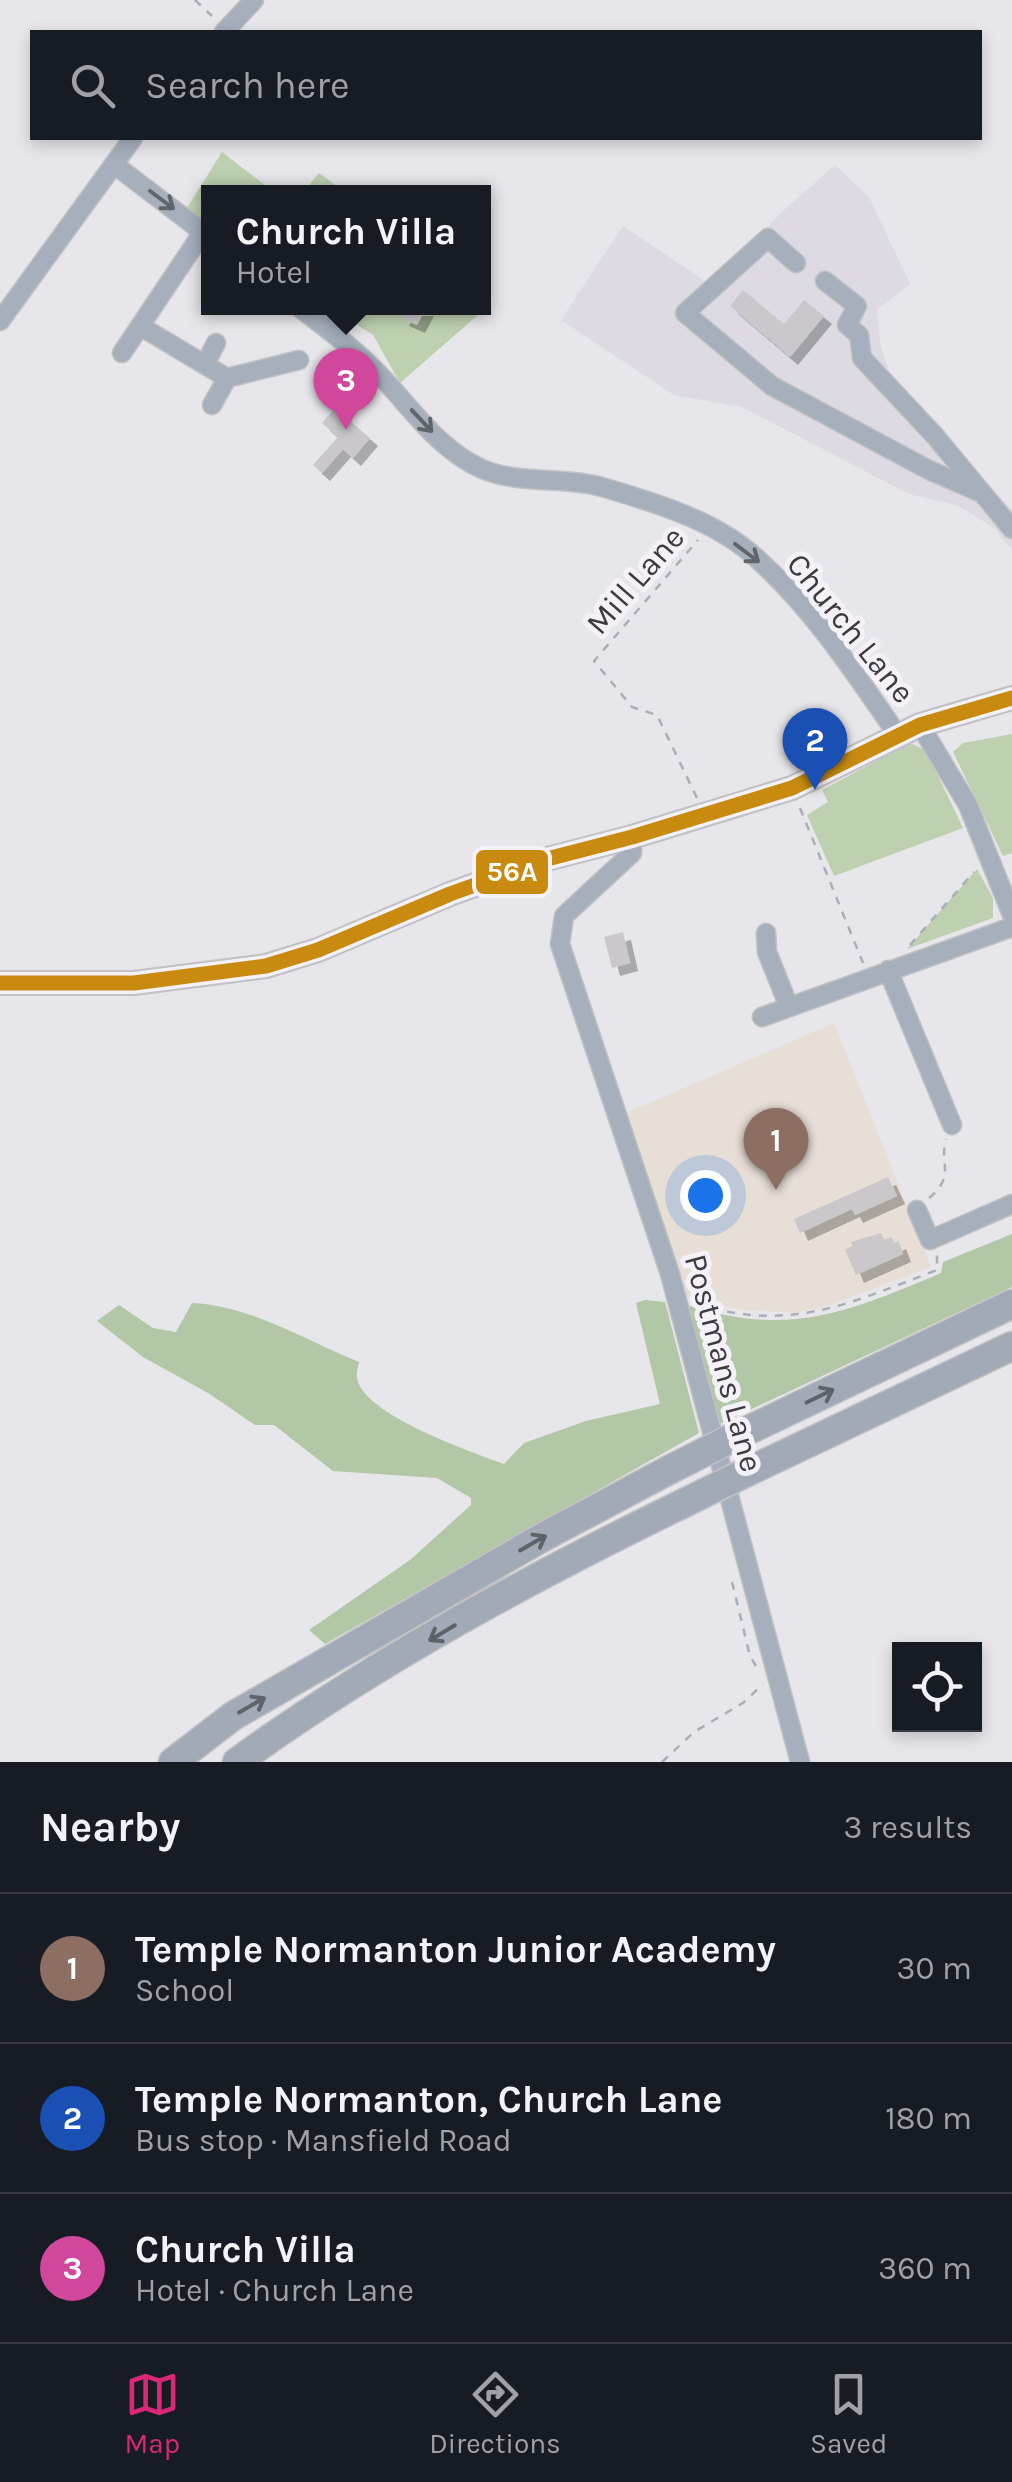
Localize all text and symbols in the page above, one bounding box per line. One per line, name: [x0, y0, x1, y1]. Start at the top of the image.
search box: [30, 30, 982, 140]
icon: search: [65, 58, 120, 113]
text: Search here: [145, 63, 349, 108]
popup: [201, 185, 491, 315]
one-way arrow: [148, 190, 175, 211]
text: Church Villa: [236, 209, 456, 254]
text: Hotel: [236, 254, 312, 291]
pin: 3: [314, 348, 378, 430]
one-way arrow: [410, 408, 433, 433]
street label: Mill Lane: [579, 519, 692, 642]
one-way arrow: [733, 542, 760, 563]
street label: Church Lane: [779, 546, 922, 711]
pin: 2: [782, 708, 848, 790]
line badge: 56A: [474, 848, 550, 896]
text: 56A: [487, 855, 537, 888]
pin: 1: [744, 1108, 808, 1190]
your location: [680, 1170, 731, 1221]
street label: Postmans Lane: [677, 1250, 770, 1476]
one-way arrow: [804, 1386, 834, 1405]
one-way arrow: [518, 1532, 547, 1552]
one-way arrow: [428, 1623, 457, 1643]
map controls: [892, 1642, 982, 1732]
button: locate: [892, 1642, 982, 1732]
one-way arrow: [237, 1695, 266, 1715]
text: Nearby: [40, 1802, 180, 1852]
text: 3 results: [844, 1809, 972, 1846]
text: Temple Normanton Junior Academy: [135, 1927, 776, 1972]
text: 1: [67, 1950, 78, 1987]
text: 30 m: [897, 1950, 972, 1987]
text: School: [135, 1972, 234, 2009]
text: Temple Normanton, Church Lane: [135, 2077, 723, 2122]
text: 2: [63, 2100, 82, 2137]
text: 180 m: [885, 2100, 972, 2137]
text: Bus stop · Mansfield Road: [135, 2122, 512, 2159]
text: Church Villa: [135, 2227, 356, 2272]
text: 3: [63, 2250, 82, 2287]
text: 360 m: [878, 2250, 972, 2287]
text: Hotel · Church Lane: [135, 2272, 414, 2309]
tab: Map: [125, 2367, 180, 2460]
tab: Directions: [429, 2367, 561, 2460]
tab: Saved: [810, 2367, 887, 2460]

